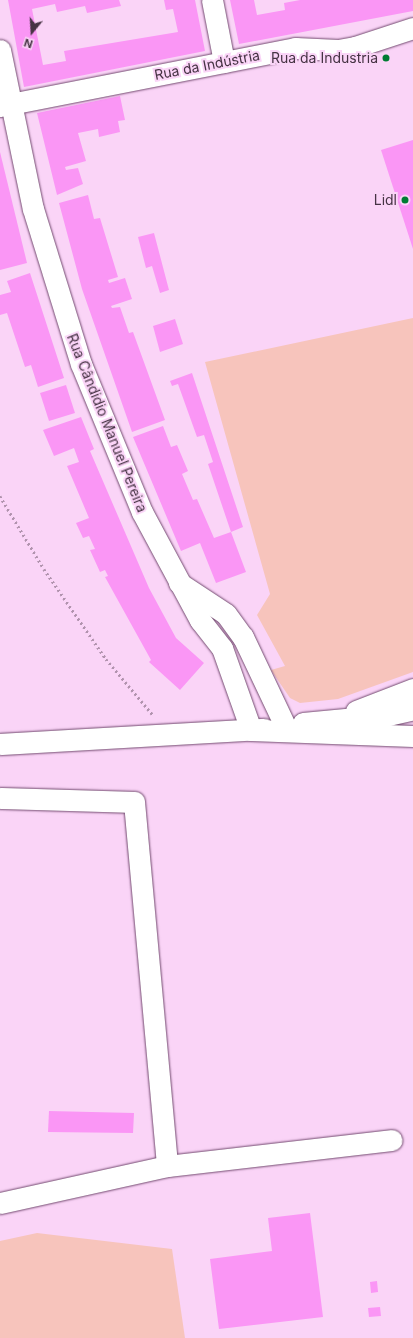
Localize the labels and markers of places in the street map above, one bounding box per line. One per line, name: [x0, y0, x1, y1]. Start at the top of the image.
place label: Rua da Industria: [271, 50, 378, 66]
marker: Rua da Industria: [381, 53, 391, 63]
place label: Lidl: [374, 192, 397, 208]
marker: Lidl: [400, 195, 410, 205]

